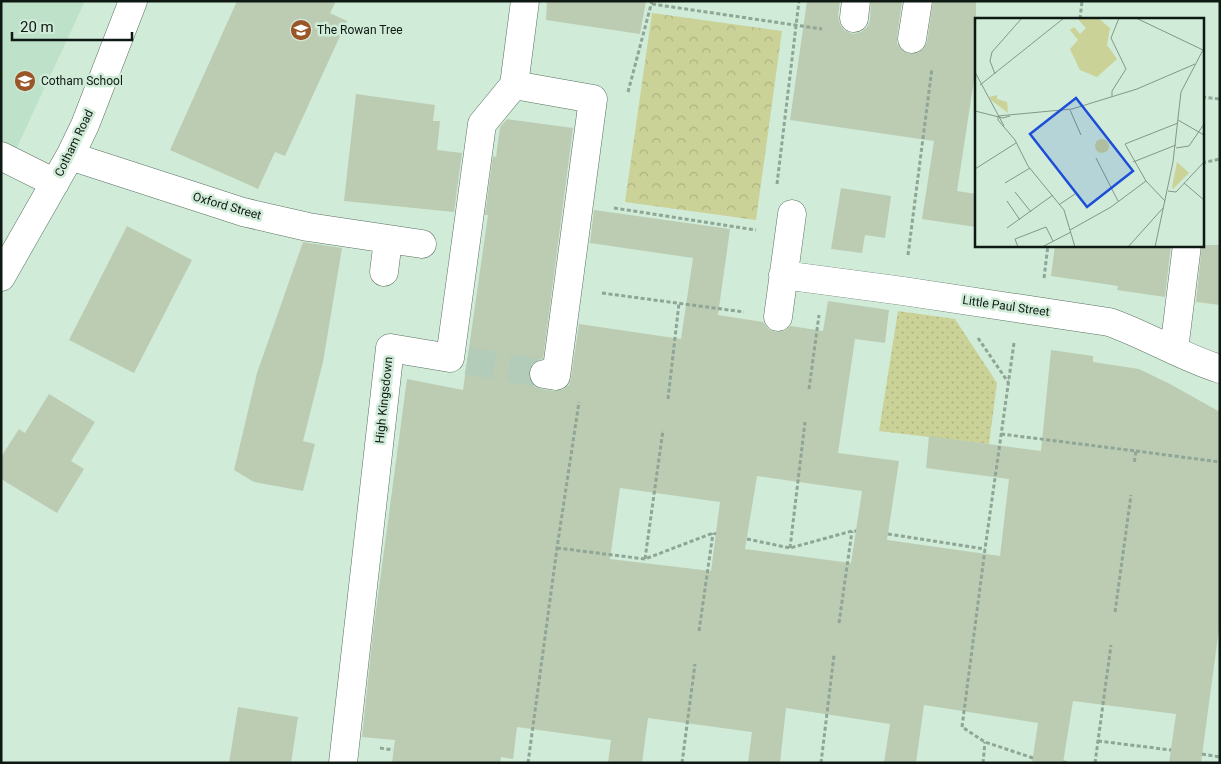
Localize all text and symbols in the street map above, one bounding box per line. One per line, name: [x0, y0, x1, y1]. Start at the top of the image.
scale bar: [12, 10, 132, 42]
text: 20 m: [20, 18, 54, 36]
school or university icon: The Rowan Tree: [289, 18, 313, 42]
inset map: [975, 18, 1204, 246]
place label: The Rowan Tree: [317, 23, 403, 37]
school or university icon: Cotham School: [13, 69, 37, 93]
place label: Cotham School: [41, 74, 123, 88]
street label: Cotham Road: [52, 107, 96, 179]
street label: Oxford Street: [191, 190, 263, 222]
street label: Little Paul Street: [962, 293, 1050, 319]
street label: High Kingsdown: [372, 356, 396, 444]

